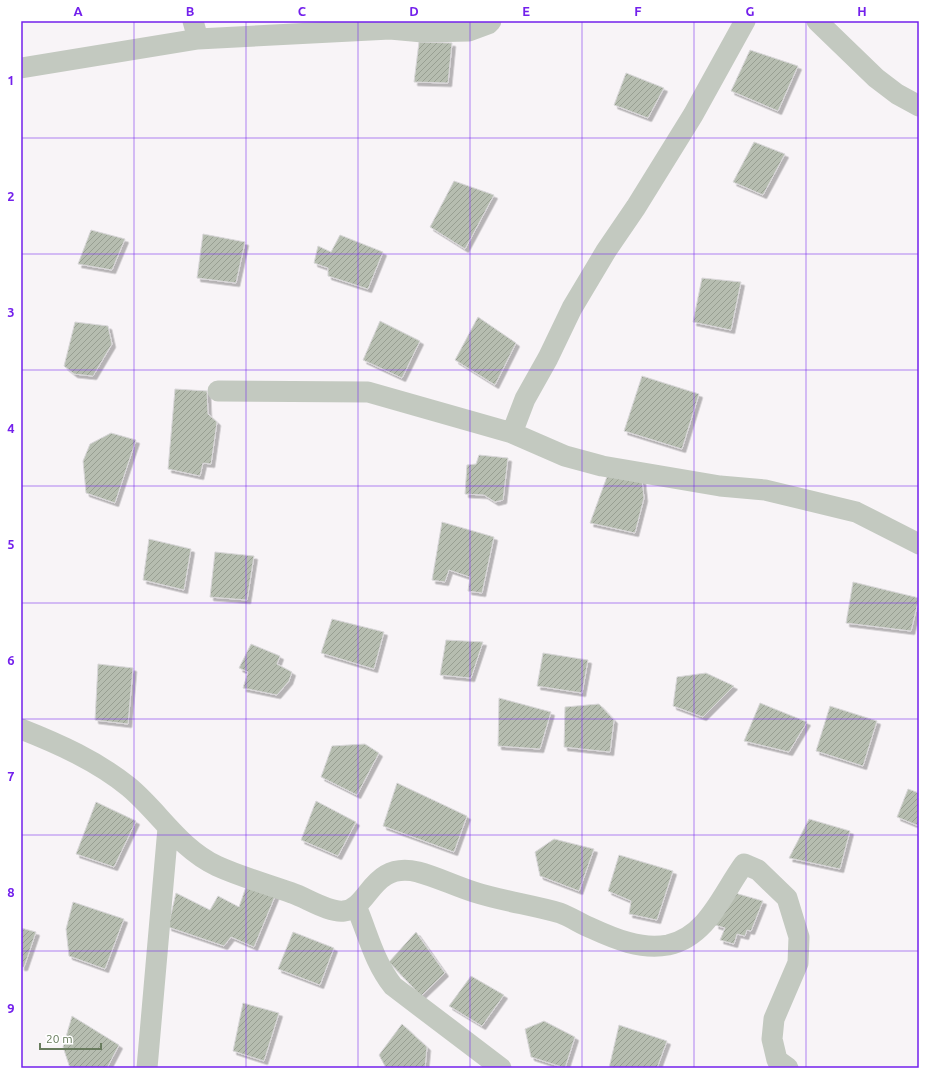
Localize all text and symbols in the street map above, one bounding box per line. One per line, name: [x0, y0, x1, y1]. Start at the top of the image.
text: A: [73, 4, 83, 18]
text: B: [186, 4, 195, 18]
text: C: [298, 4, 307, 18]
text: D: [409, 4, 419, 18]
text: E: [522, 4, 530, 18]
text: F: [634, 4, 642, 18]
text: G: [746, 4, 755, 18]
text: H: [857, 4, 867, 18]
text: 1: [7, 73, 15, 87]
text: 2: [7, 189, 15, 203]
text: 3: [7, 305, 15, 319]
text: 4: [7, 421, 15, 435]
text: 5: [7, 537, 15, 551]
text: 6: [7, 653, 15, 667]
text: 7: [7, 769, 15, 783]
text: 8: [7, 885, 15, 899]
text: 9: [7, 1001, 15, 1015]
scale bar: [40, 1025, 101, 1051]
text: 20 m: [46, 1032, 73, 1045]

